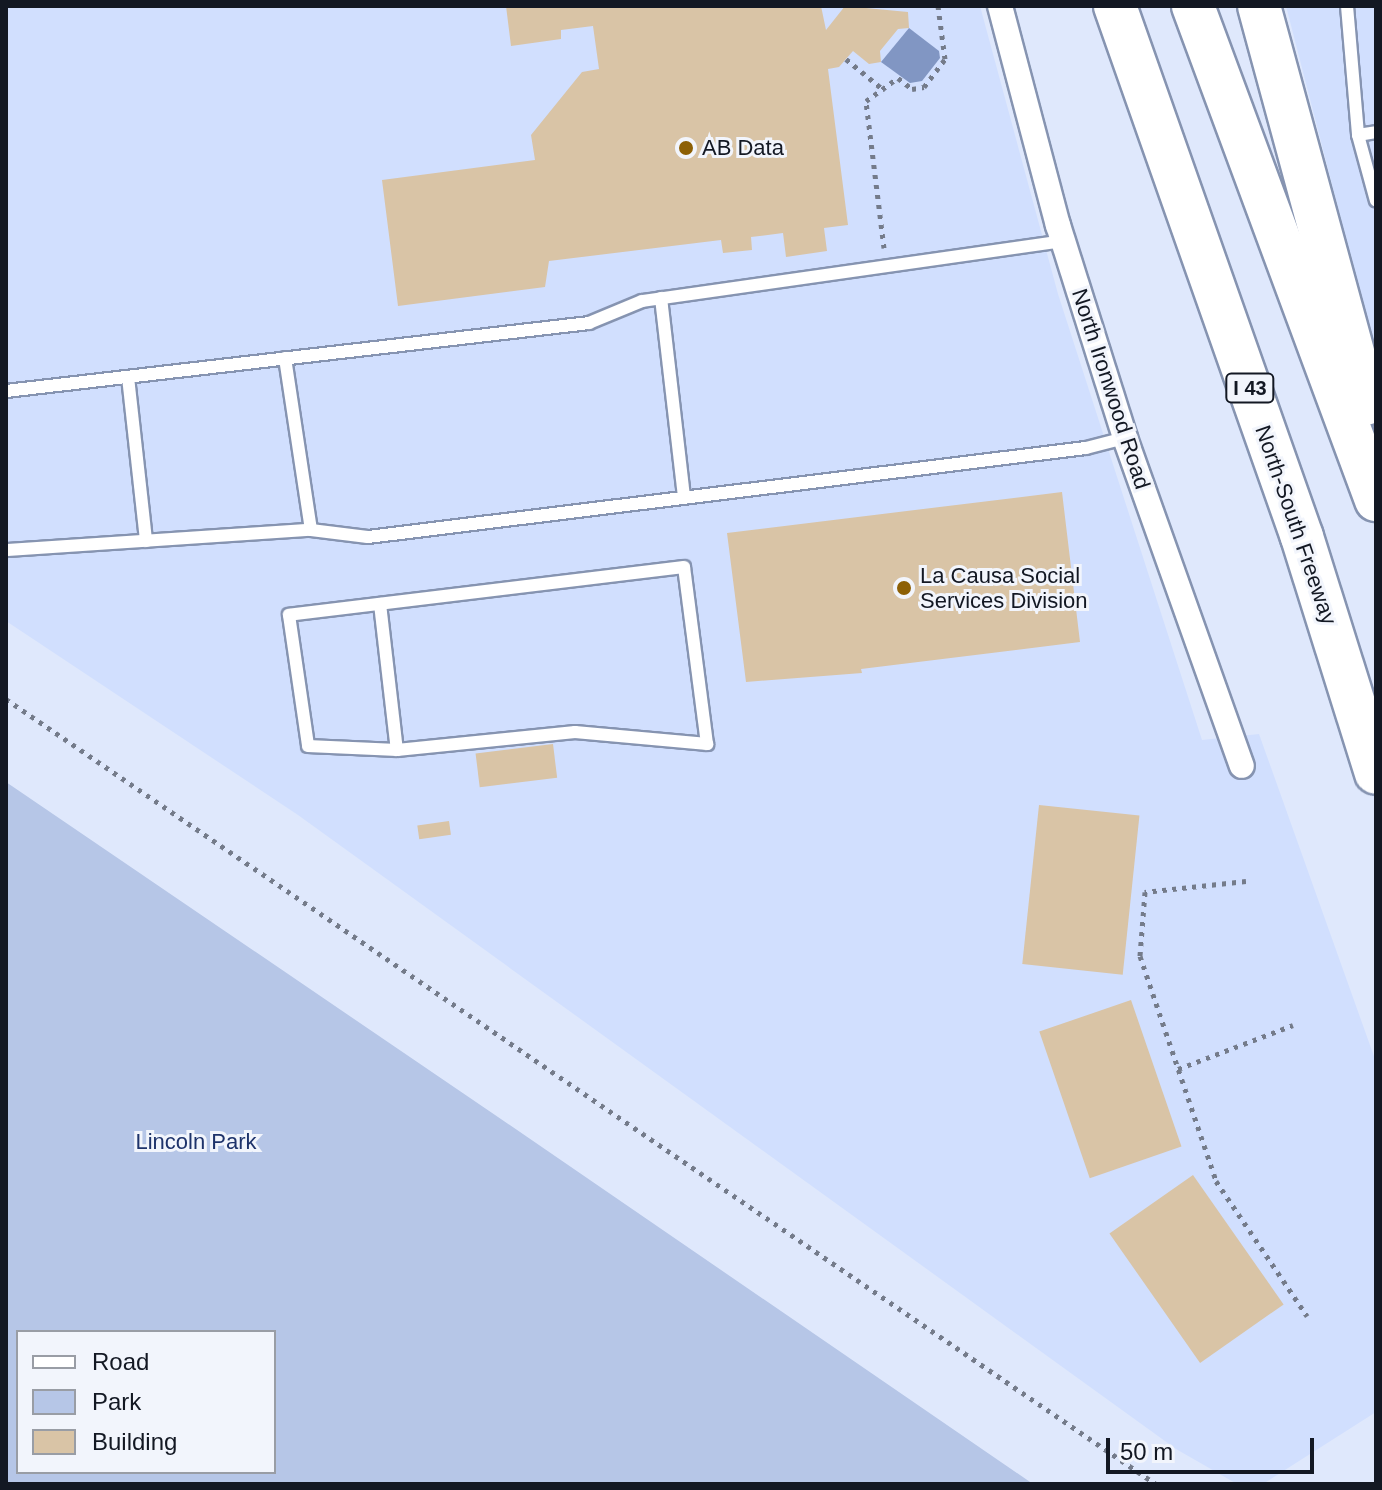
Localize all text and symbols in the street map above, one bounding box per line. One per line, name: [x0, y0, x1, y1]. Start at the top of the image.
place label: AB Data: [702, 135, 784, 161]
marker: AB Data: [677, 139, 695, 157]
street label: North Ironwood Road: [1066, 285, 1156, 493]
road number: I 43: [1224, 372, 1276, 404]
street label: North-South Freeway: [1249, 422, 1343, 628]
place label: La Causa Social Services Division: [920, 562, 1087, 614]
marker: La Causa Social Services Division: [895, 579, 913, 597]
park label: Lincoln Park: [135, 1129, 257, 1155]
legend: [16, 1330, 276, 1474]
text: Road: [92, 1348, 149, 1375]
text: Park: [92, 1388, 141, 1415]
scale bar: [1110, 1422, 1318, 1472]
text: Building: [92, 1428, 177, 1455]
text: 50 m: [1120, 1438, 1173, 1465]

